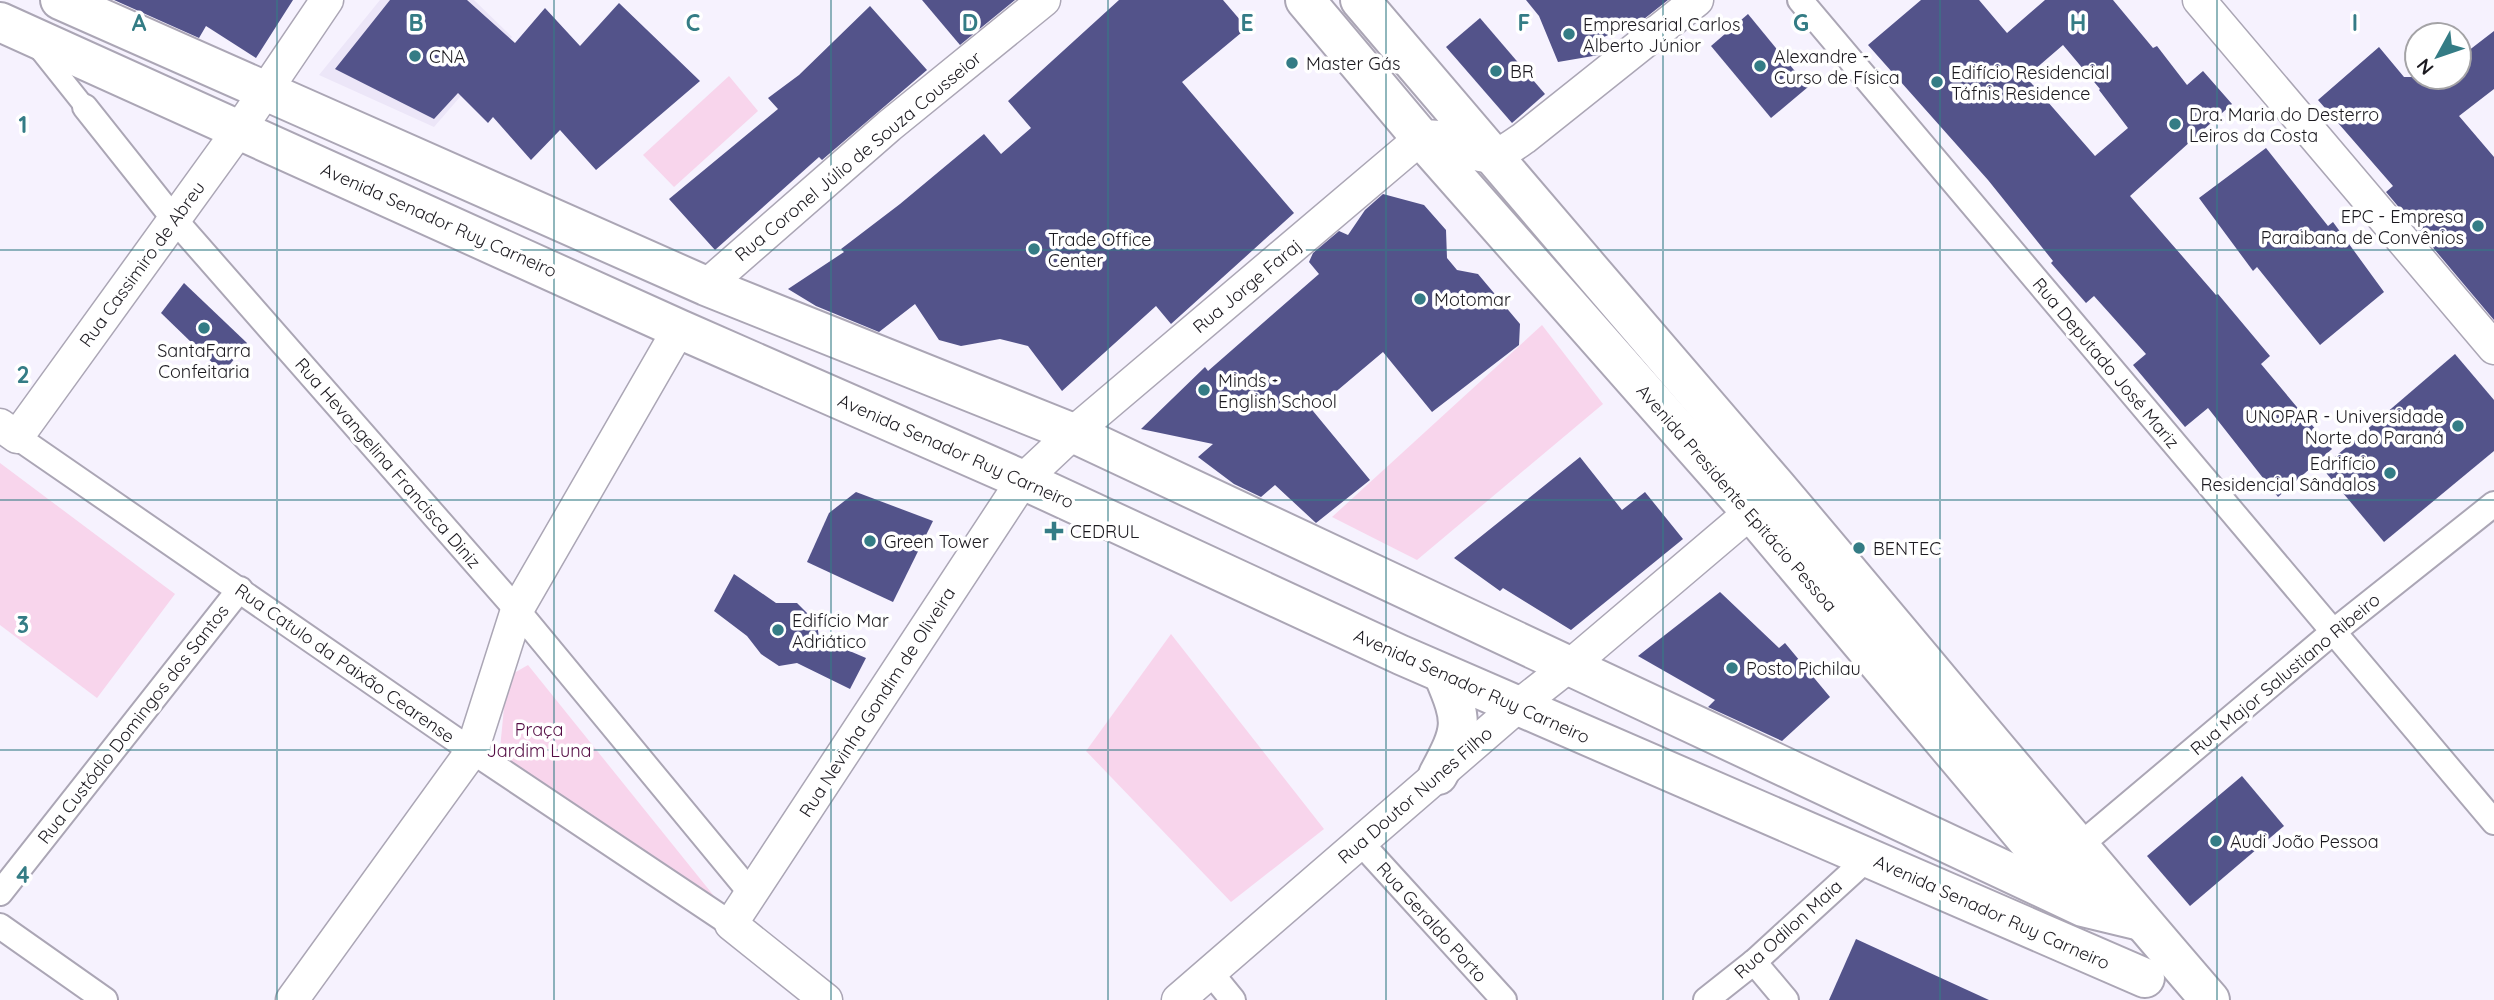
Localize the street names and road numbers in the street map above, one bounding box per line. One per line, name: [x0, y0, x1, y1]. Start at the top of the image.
street label: Rua Coronel Júlio de Souza Cousseior: [730, 46, 986, 266]
street label: Avenida Senador Ruy Carneiro: [318, 158, 560, 282]
street label: Rua Cassimiro de Abreu: [74, 177, 210, 351]
street label: Rua Jorge Faraj: [1188, 234, 1306, 338]
street label: Rua Deputado José Mariz: [2028, 273, 2184, 453]
street label: Rua Hevangelina Francisca Diniz: [290, 353, 486, 573]
street label: Avenida Presidente Epitácio Pessoa: [1632, 379, 1842, 617]
street label: Avenida Senador Ruy Carneiro: [835, 389, 1077, 513]
street label: Rua Catulo da Paixão Cearense: [231, 578, 459, 748]
street label: Rua Nevinha Gondim de Oliveira: [794, 583, 960, 821]
street label: Rua Major Salustiano Ribeiro: [2186, 588, 2384, 760]
street label: Rua Custódio Domingos dos Santos: [32, 600, 234, 848]
street label: Avenida Senador Ruy Carneiro: [1351, 624, 1593, 748]
street label: Rua Doutor Nunes Filho: [1333, 722, 1497, 868]
street label: Avenida Senador Ruy Carneiro: [1871, 850, 2113, 974]
street label: Rua Geraldo Porto: [1372, 857, 1492, 987]
street label: Rua Odilon Maia: [1729, 875, 1847, 983]

